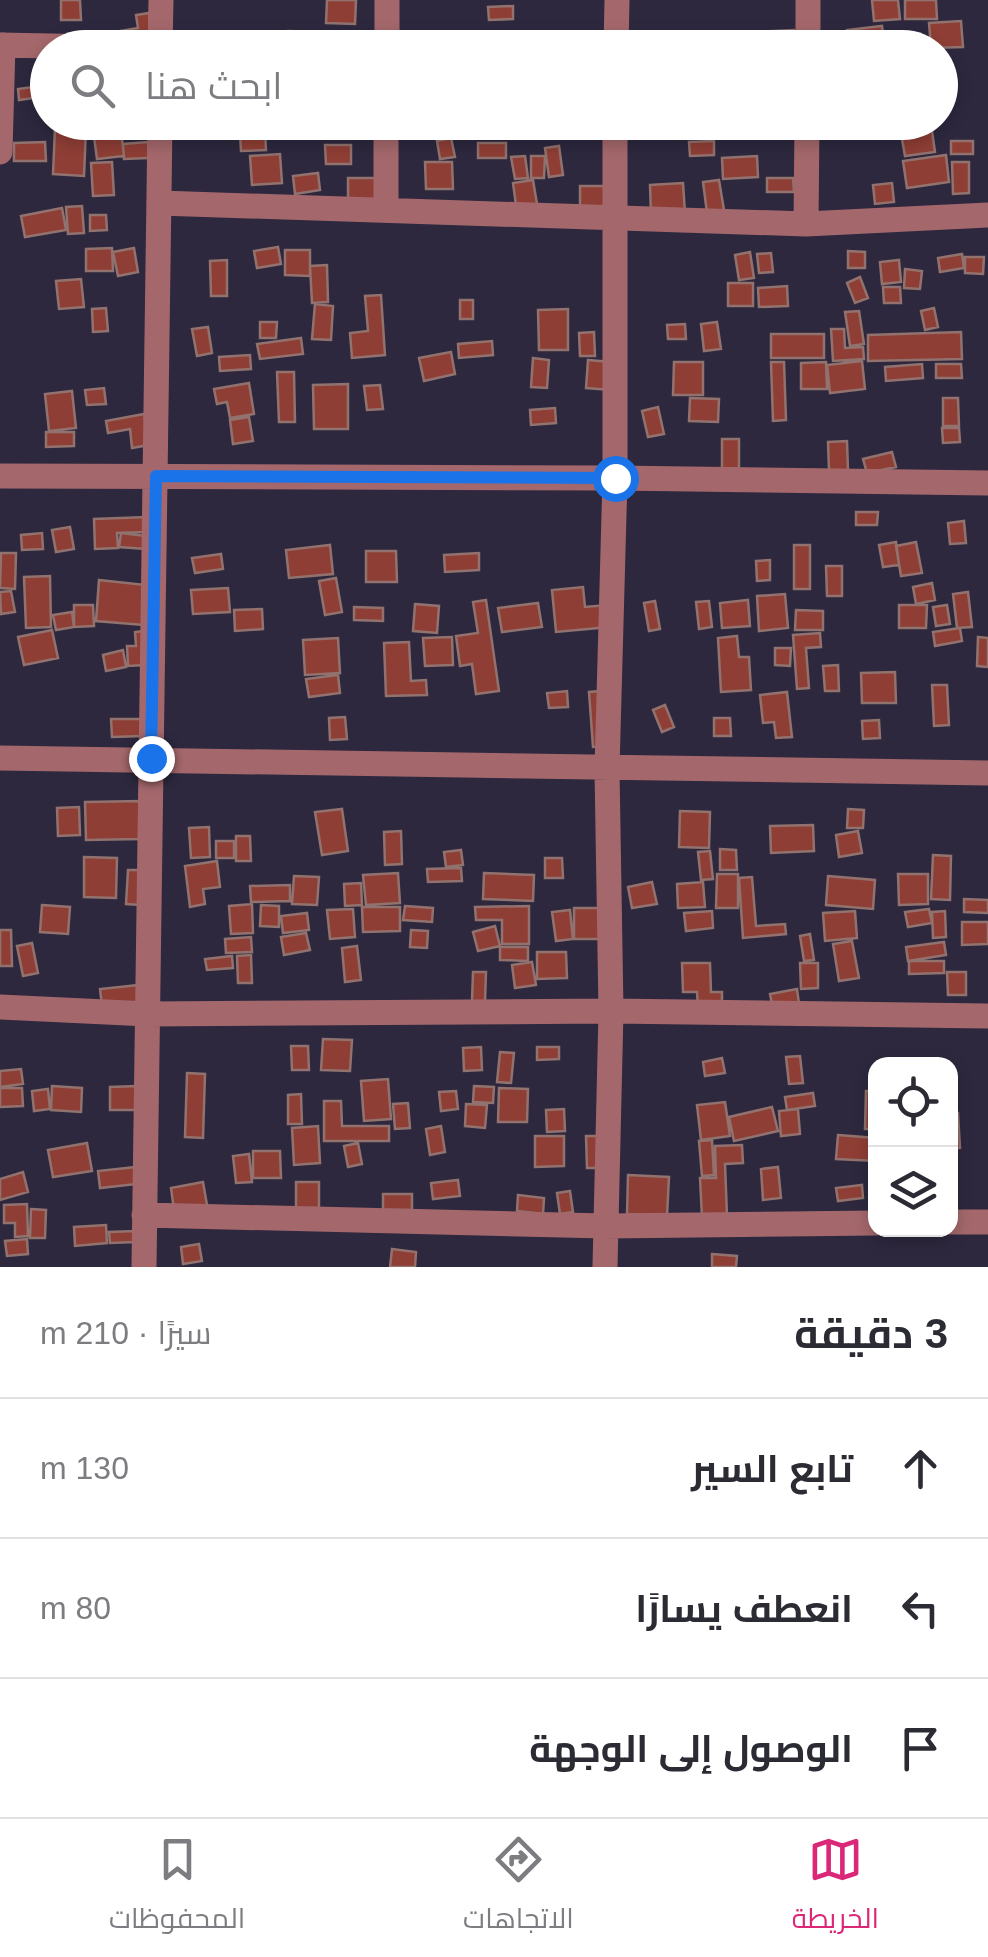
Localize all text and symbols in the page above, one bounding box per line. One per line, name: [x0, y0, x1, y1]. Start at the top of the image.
search box: [30, 30, 958, 140]
icon: search: [65, 58, 120, 113]
text: ابحث هنا: [145, 65, 283, 107]
route start: [593, 456, 639, 502]
route end: [129, 736, 175, 782]
map controls: [868, 1057, 958, 1237]
button: locate: [868, 1057, 958, 1147]
button: layers: [868, 1147, 958, 1237]
text: 3 دقيقة: [794, 1310, 948, 1357]
text: سيرًا · 210 m: [40, 1315, 211, 1351]
icon: ahead: [893, 1441, 948, 1496]
text: تابع السير: [691, 1448, 853, 1490]
text: 130 m: [40, 1450, 129, 1486]
icon: left: [893, 1581, 948, 1636]
text: انعطف يسارًا: [635, 1588, 853, 1630]
text: 80 m: [40, 1590, 111, 1626]
icon: arrive: [893, 1721, 948, 1776]
text: الوصول إلى الوجهة: [529, 1728, 853, 1770]
tab: المحفوظات: [109, 1832, 245, 1944]
tab: الاتجاهات: [463, 1832, 574, 1944]
tab: الخريطة: [792, 1832, 879, 1944]

